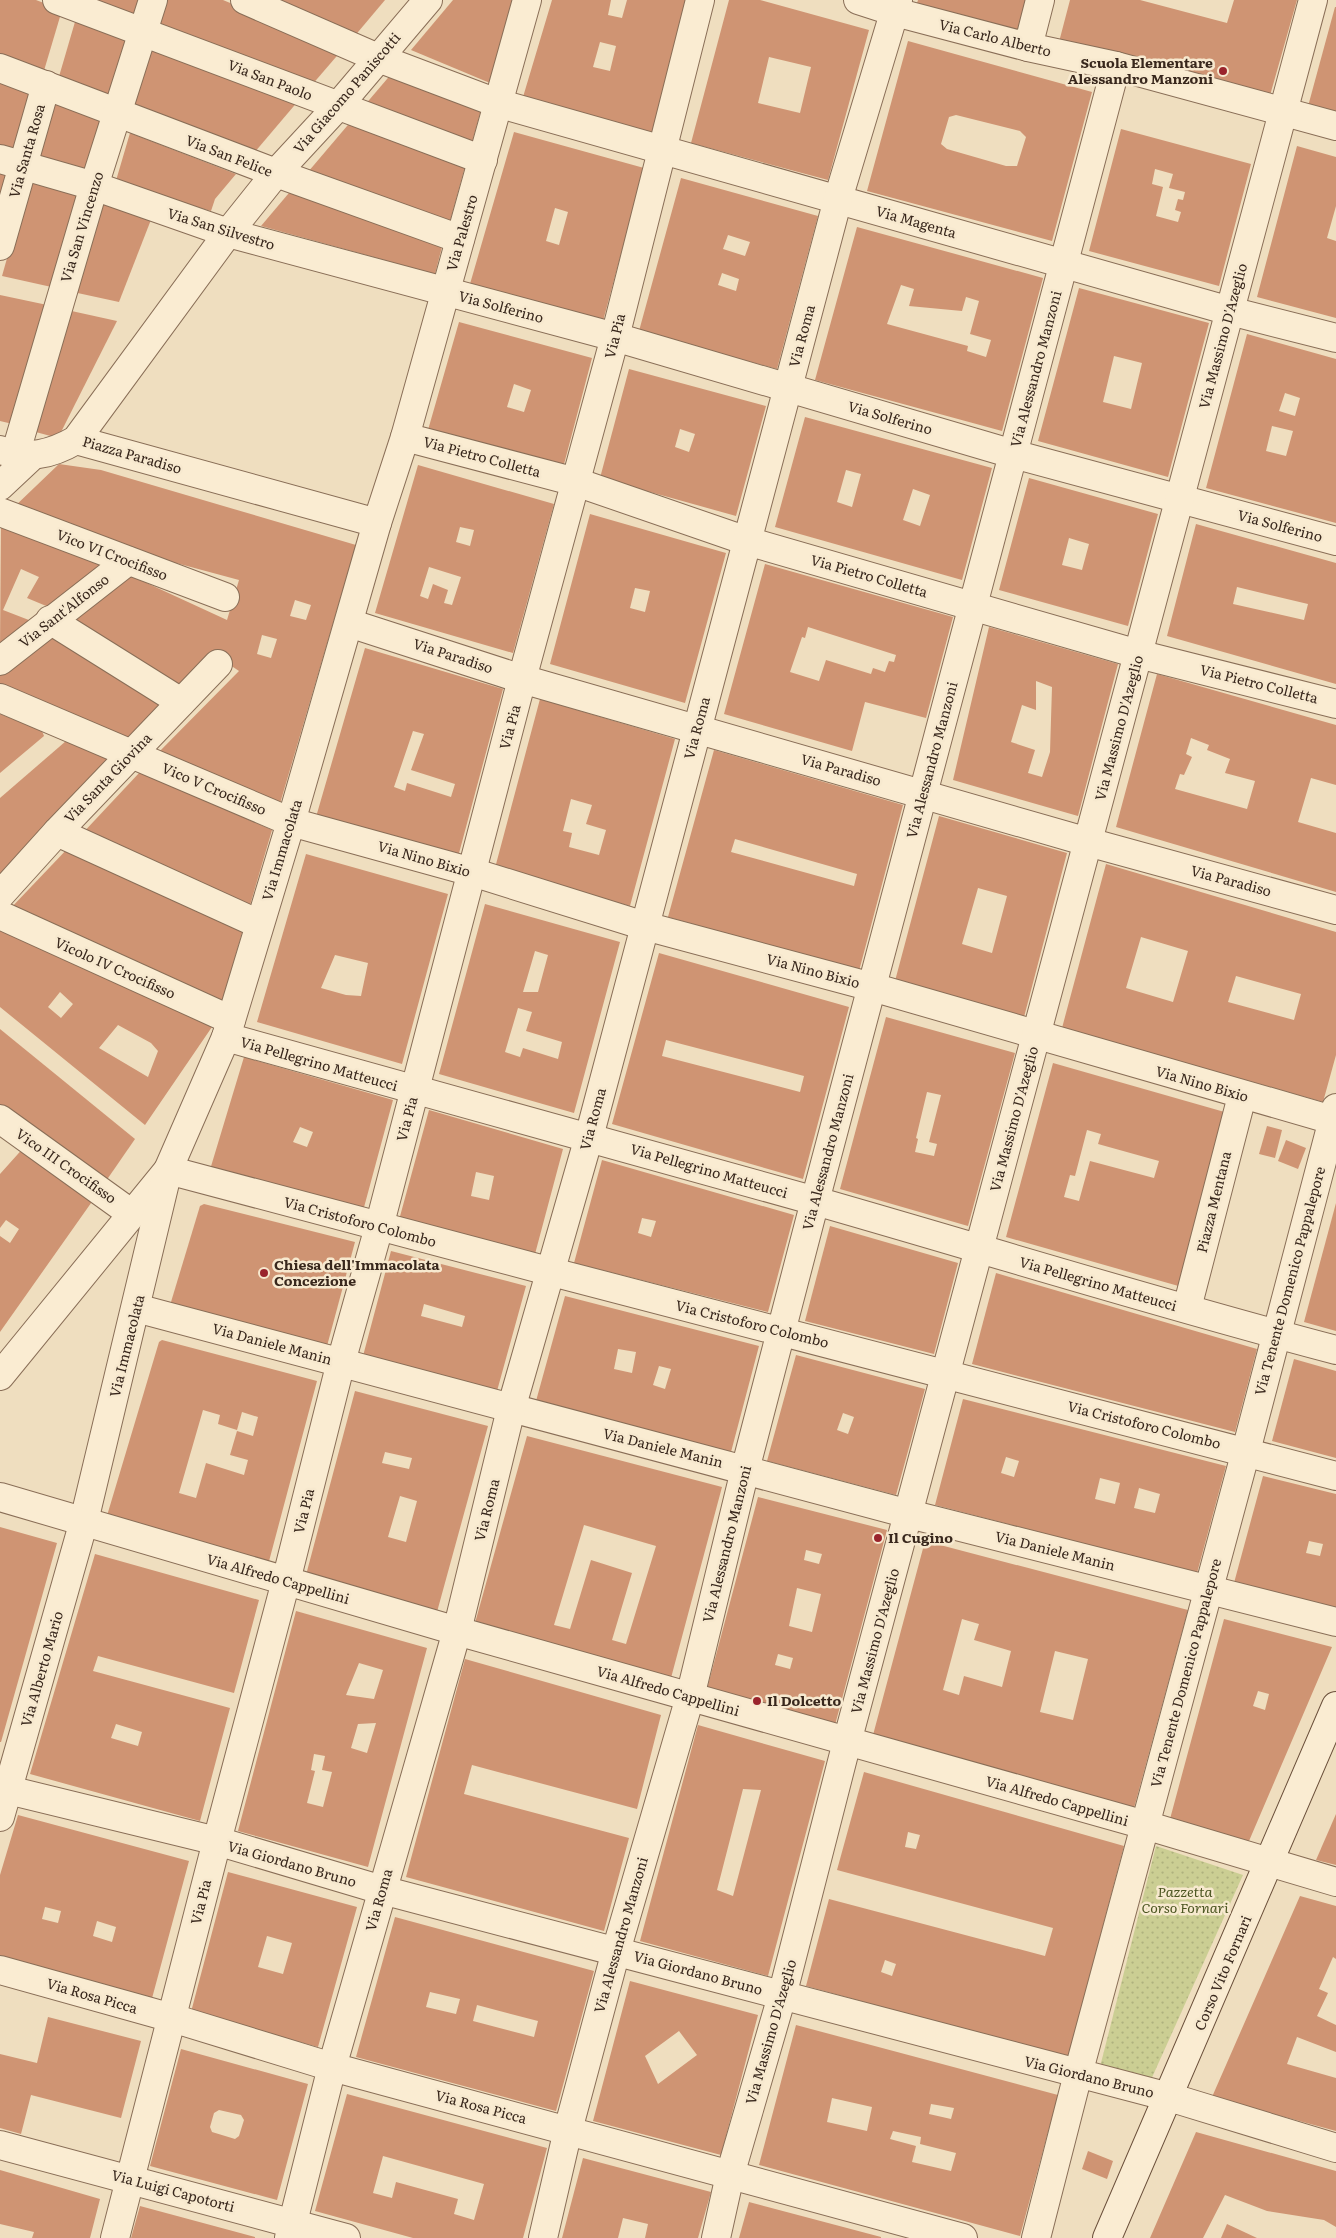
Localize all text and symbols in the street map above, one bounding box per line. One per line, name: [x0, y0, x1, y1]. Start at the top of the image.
street label: Via Carlo Alberto: [937, 13, 1054, 61]
street label: Via Giacomo Paniscotti: [288, 27, 405, 157]
place label: Scuola Elementare Alessandro Manzoni: [1068, 52, 1213, 88]
street label: Via San Paolo: [225, 54, 316, 104]
marker: Scuola Elementare Alessandro Manzoni: [1217, 65, 1229, 77]
street label: Via Santa Rosa: [3, 101, 49, 200]
street label: Via San Felice: [183, 129, 276, 181]
street label: Via San Vincenzo: [55, 169, 107, 285]
street label: Via Palestro: [441, 192, 482, 273]
street label: Via Magenta: [874, 200, 959, 242]
street label: Via San Silvestro: [165, 202, 277, 254]
street label: Via Massimo D'Azeglio: [1193, 261, 1251, 411]
street label: Via Solferino: [457, 285, 546, 327]
street label: Via Alessandro Manzoni: [1004, 288, 1066, 449]
street label: Via Roma: [783, 302, 819, 369]
street label: Via Pia: [599, 311, 629, 360]
street label: Via Solferino: [846, 395, 935, 439]
street label: Piazza Paradiso: [80, 430, 184, 478]
street label: Via Pietro Colletta: [421, 431, 544, 481]
street label: Via Solferino: [1236, 504, 1325, 546]
street label: Vico VI Crocifisso: [54, 524, 171, 584]
street label: Via Pietro Colletta: [808, 549, 931, 601]
street label: Via Sant'Alfonso: [14, 569, 113, 652]
street label: Via Paradiso: [411, 633, 496, 677]
street label: Via Massimo D'Azeglio: [1089, 653, 1147, 803]
street label: Via Pietro Colletta: [1198, 659, 1321, 707]
street label: Via Alessandro Manzoni: [900, 679, 962, 840]
street label: Via Roma: [678, 694, 714, 761]
street label: Via Pia: [493, 702, 525, 751]
street label: Via Santa Giovina: [59, 727, 156, 827]
street label: Via Paradiso: [799, 748, 884, 790]
street label: Vico V Crocifisso: [159, 757, 270, 819]
street label: Via Immacolata: [256, 796, 306, 903]
street label: Via Nino Bixio: [375, 835, 473, 881]
street label: Via Paradiso: [1189, 860, 1274, 900]
street label: Vicolo IV Crocifisso: [52, 931, 179, 1003]
street label: Via Nino Bixio: [764, 948, 862, 992]
street label: Via Pellegrino Matteucci: [238, 1031, 401, 1095]
street label: Via Massimo D'Azeglio: [984, 1044, 1042, 1194]
street label: Via Nino Bixio: [1153, 1060, 1251, 1106]
street label: Via Alessandro Manzoni: [796, 1071, 858, 1232]
street label: Via Roma: [574, 1085, 610, 1152]
street label: Via Pia: [390, 1094, 422, 1143]
street label: Vico III Crocifisso: [12, 1123, 121, 1207]
street label: Via Pellegrino Matteucci: [628, 1138, 791, 1202]
street label: Piazza Mentana: [1191, 1148, 1235, 1255]
street label: Via Tenente Domenico Pappalepore: [1249, 1164, 1329, 1397]
street label: Via Cristoforo Colombo: [282, 1191, 439, 1251]
street label: Via Pellegrino Matteucci: [1017, 1251, 1180, 1315]
place label: Chiesa dell'Immacolata Concezione: [274, 1254, 441, 1290]
marker: Chiesa dell'Immacolata Concezione: [258, 1267, 270, 1279]
street label: Via Immacolata: [104, 1292, 149, 1399]
street label: Via Cristoforo Colombo: [674, 1294, 831, 1352]
street label: Via Daniele Manin: [210, 1317, 334, 1369]
street label: Via Cristoforo Colombo: [1066, 1395, 1223, 1453]
street label: Via Daniele Manin: [601, 1422, 725, 1472]
street label: Via Alessandro Manzoni: [697, 1463, 755, 1625]
street label: Via Roma: [469, 1476, 504, 1543]
street label: Via Pia: [288, 1486, 318, 1535]
street label: Via Daniele Manin: [993, 1525, 1117, 1575]
place label: Il Cugino: [888, 1527, 953, 1547]
marker: Il Cugino: [872, 1532, 884, 1544]
street label: Via Alfredo Cappellini: [204, 1548, 352, 1608]
street label: Via Tenente Domenico Pappalepore: [1145, 1556, 1225, 1789]
street label: Via Massimo D'Azeglio: [845, 1566, 903, 1716]
street label: Via Alberto Mario: [15, 1608, 67, 1729]
street label: Via Alfredo Cappellini: [594, 1660, 742, 1720]
place label: Il Dolcetto: [767, 1690, 842, 1710]
marker: Il Dolcetto: [751, 1695, 763, 1707]
street label: Via Alfredo Cappellini: [983, 1770, 1131, 1830]
street label: Via Giordano Bruno: [226, 1835, 359, 1891]
street label: Via Alessandro Manzoni: [588, 1854, 652, 2015]
street label: Via Roma: [360, 1866, 397, 1933]
street label: Via Pia: [185, 1877, 215, 1926]
park label: Pazzetta Corso Fornari: [1142, 1881, 1229, 1917]
street label: Corso Vito Fornari: [1189, 1912, 1256, 2033]
street label: Via Giordano Bruno: [631, 1945, 765, 1999]
street label: Via Massimo D'Azeglio: [740, 1957, 800, 2107]
street label: Via Rosa Picca: [44, 1972, 141, 2018]
street label: Via Giordano Bruno: [1022, 2050, 1156, 2102]
street label: Via Rosa Picca: [433, 2084, 530, 2128]
street label: Via Luigi Capotorti: [109, 2164, 237, 2216]

